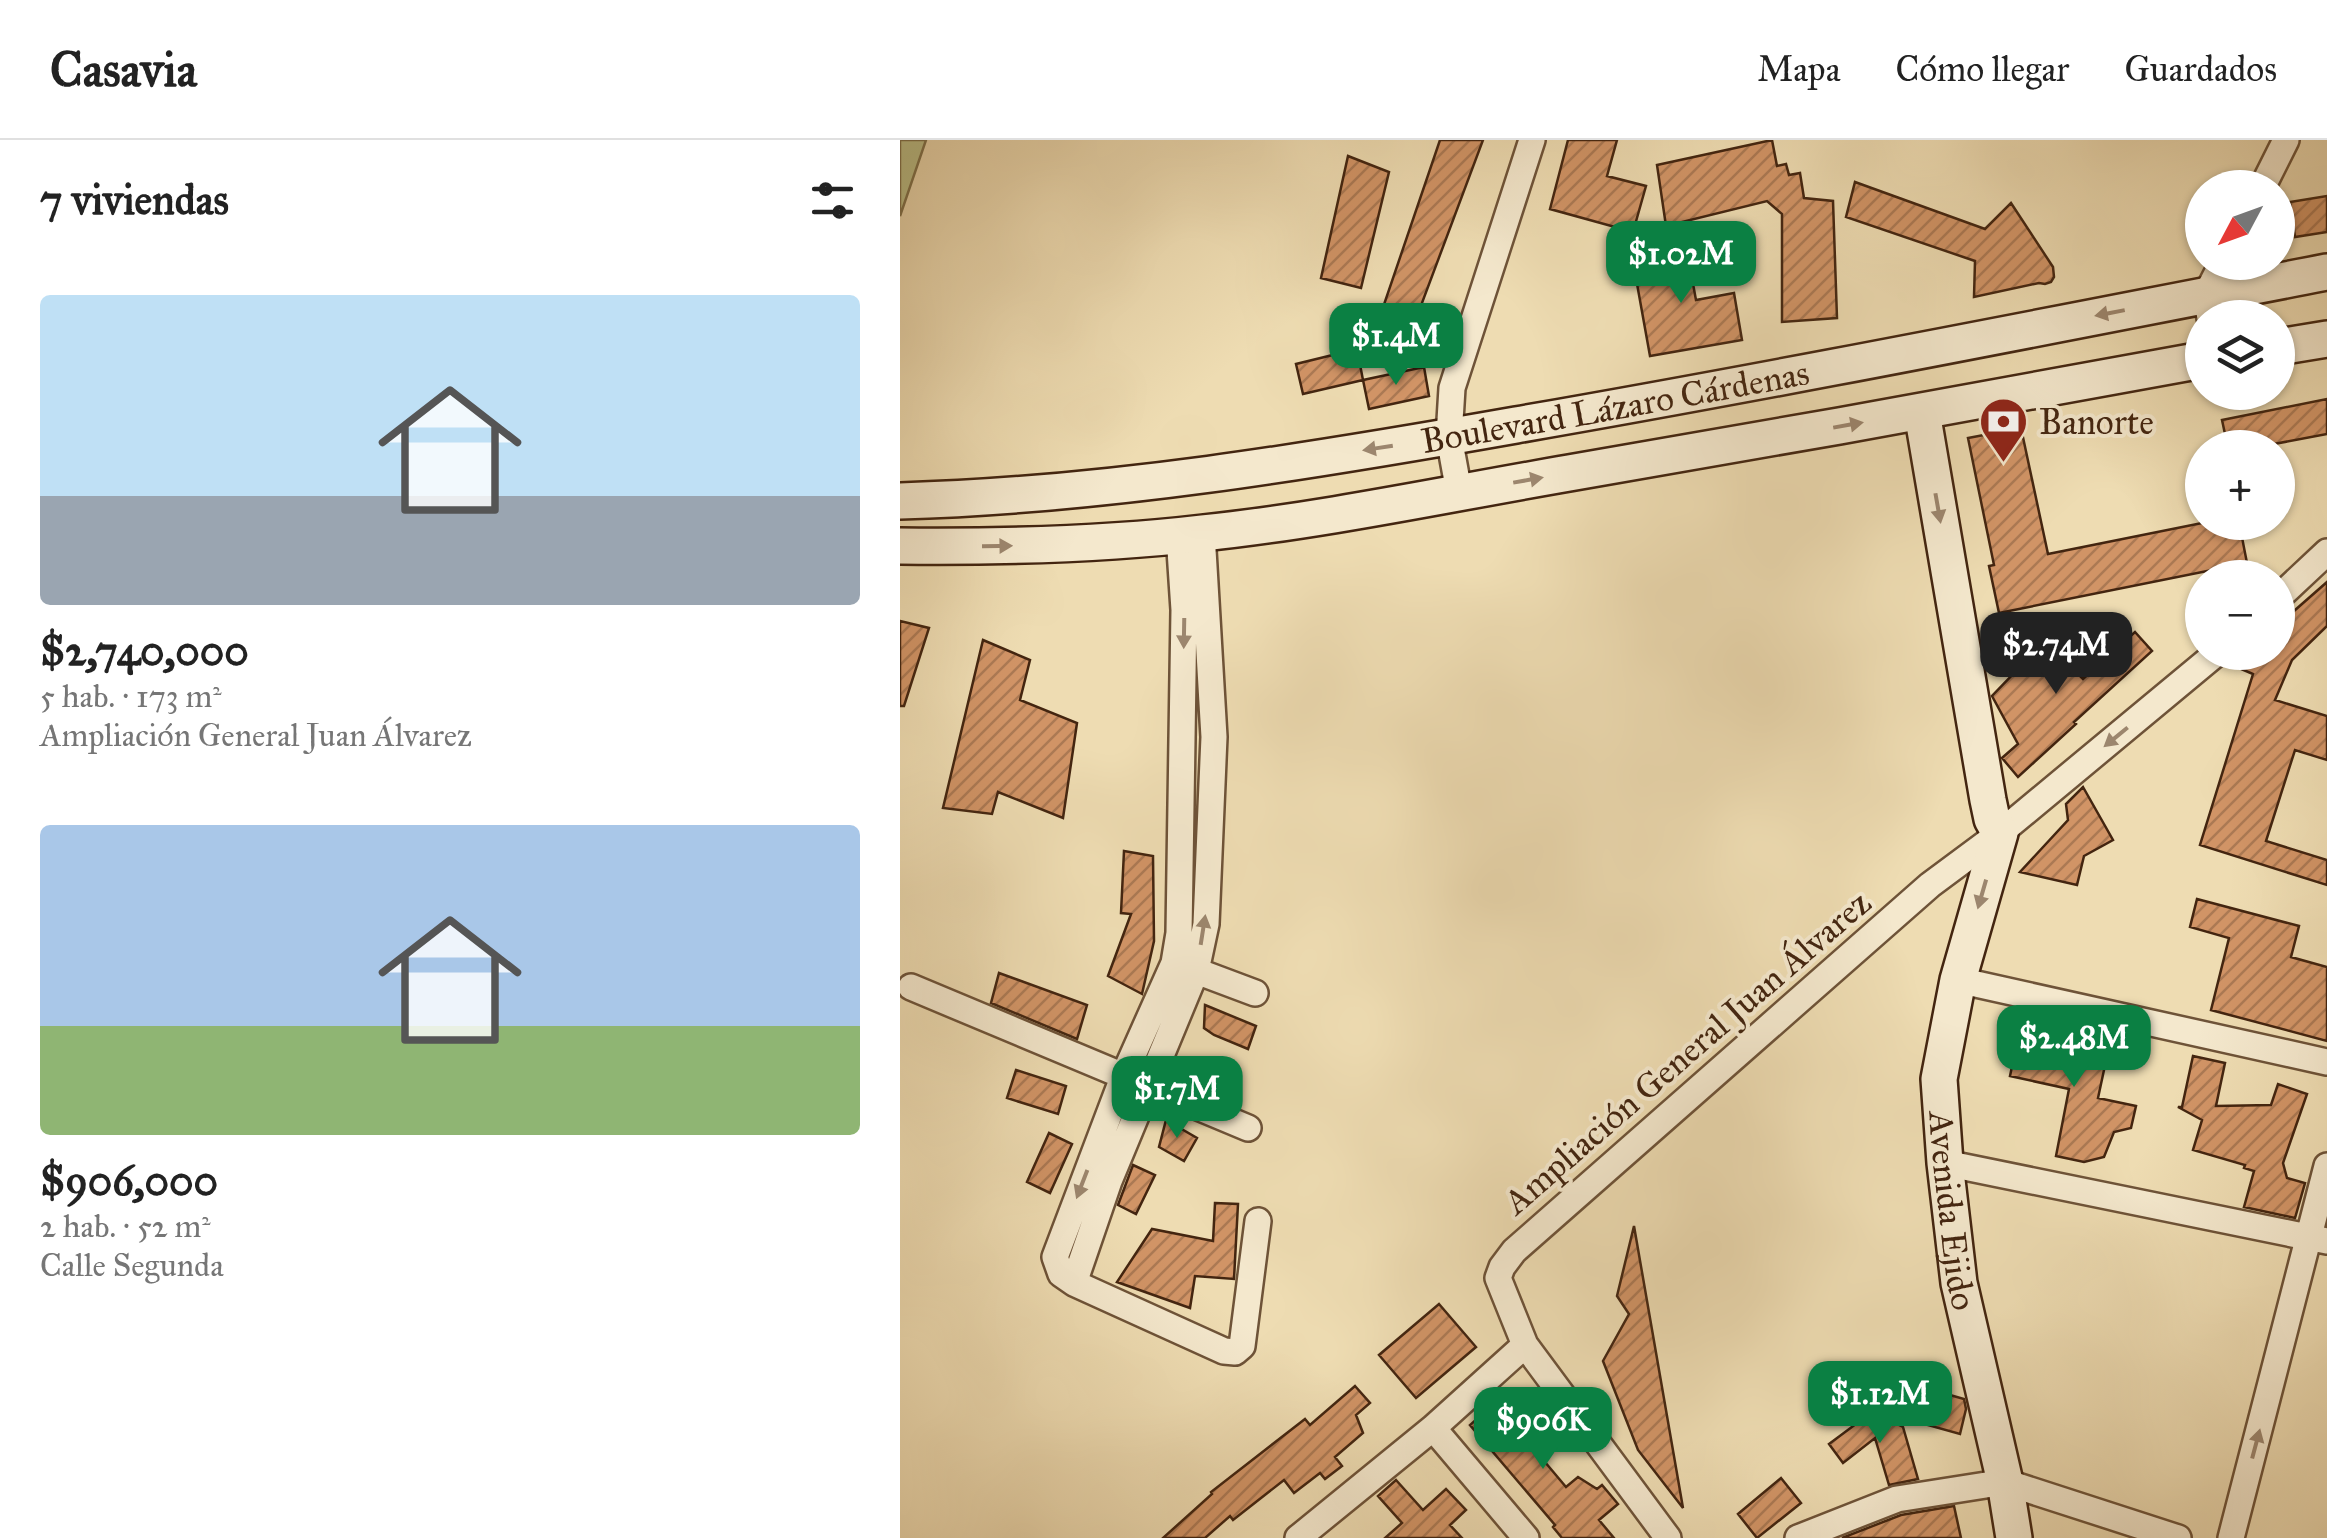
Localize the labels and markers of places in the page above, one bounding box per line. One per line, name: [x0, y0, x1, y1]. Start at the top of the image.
pin: $1.02M: [1600, 221, 1762, 306]
pin: $1.4M: [1326, 303, 1466, 388]
bank icon: Banorte: [1978, 396, 2030, 464]
place label: Banorte: [2039, 401, 2154, 444]
pin: $2.74M: [1975, 612, 2137, 697]
pin: $2.48M: [1993, 1005, 2155, 1090]
pin: $1.7M: [1107, 1056, 1247, 1141]
pin: $1.12M: [1799, 1361, 1961, 1446]
pin: $906K: [1473, 1387, 1613, 1472]

